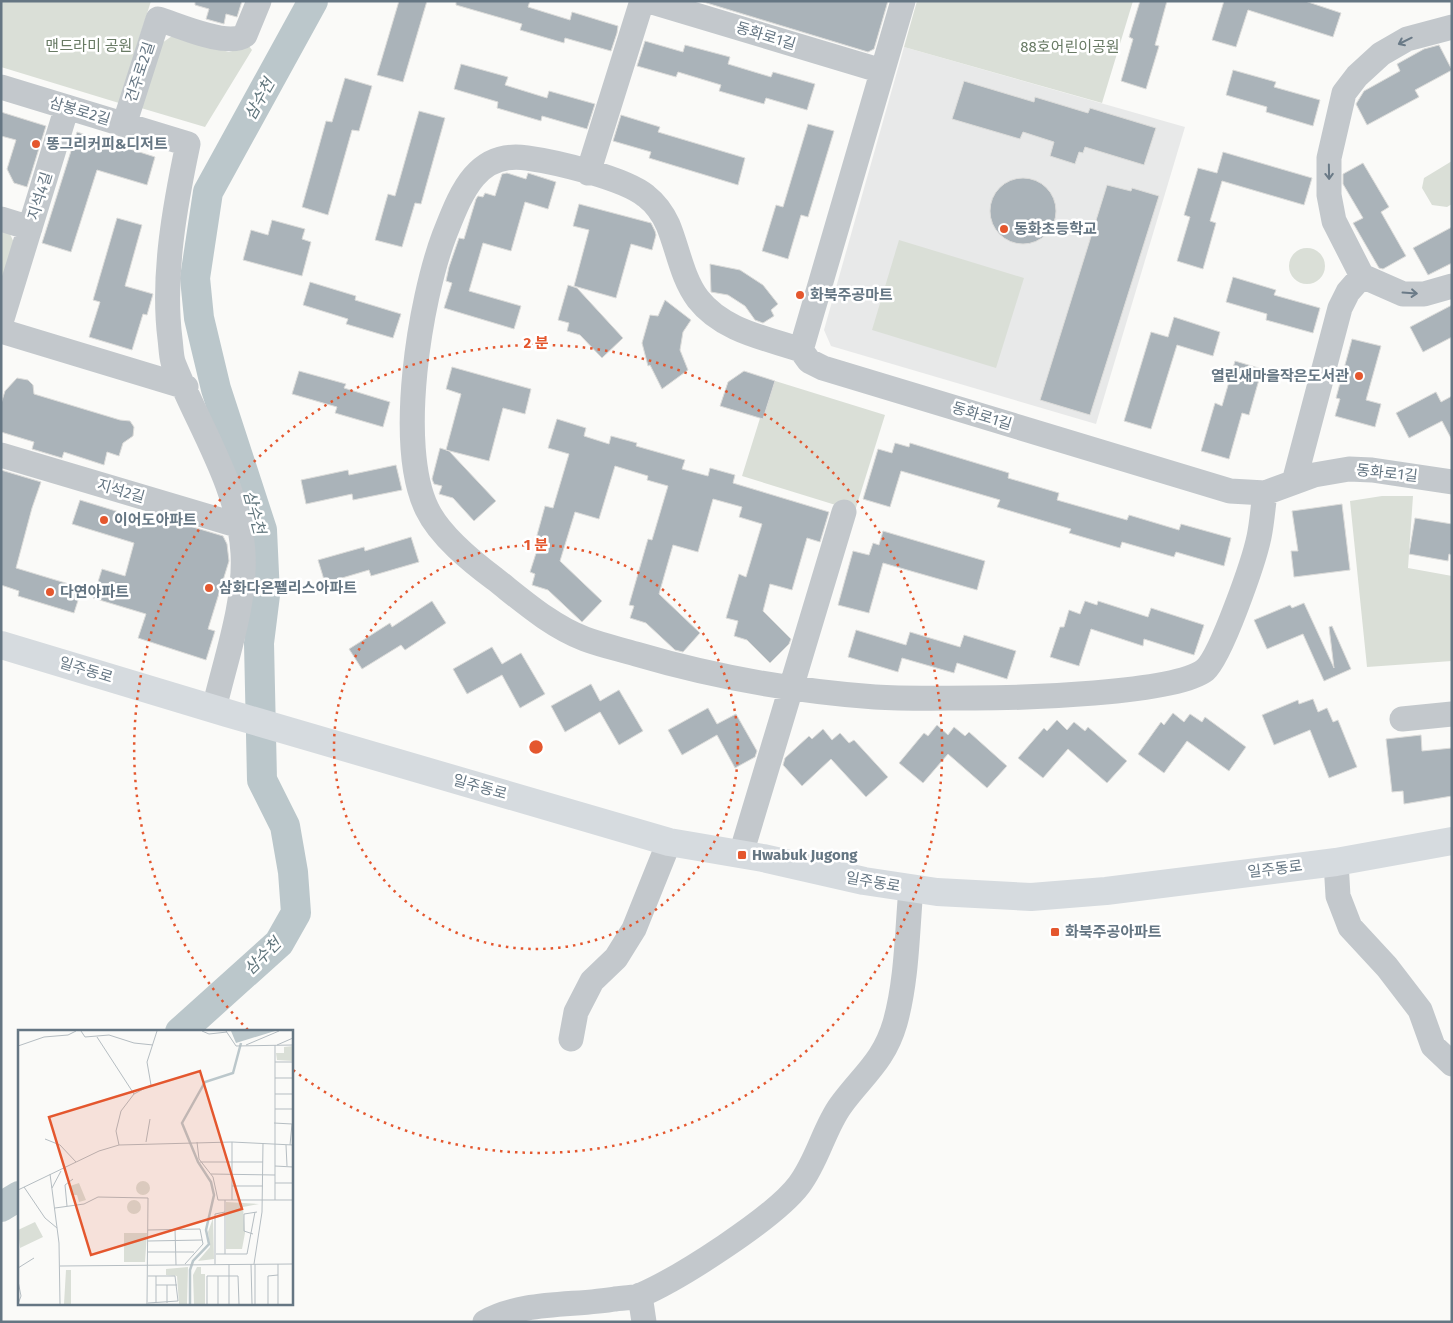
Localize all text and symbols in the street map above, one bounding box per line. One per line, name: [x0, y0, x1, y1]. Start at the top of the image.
street label: 동화로1길: [734, 18, 798, 54]
one-way arrow: [1398, 36, 1413, 46]
park label: 맨드라미 공원: [46, 37, 132, 55]
park label: 88호어린이공원: [1020, 38, 1120, 56]
street label: 건주로2길: [122, 39, 158, 105]
water label: 삼수천: [240, 73, 280, 123]
street label: 삼봉로2길: [47, 93, 113, 129]
place label: 똥그리커피&디저트: [46, 135, 168, 153]
marker: 똥그리커피&디저트: [30, 138, 42, 150]
one-way arrow: [1324, 164, 1334, 180]
street label: 지석4길: [24, 170, 56, 222]
place label: 동화초등학교: [1014, 220, 1097, 238]
marker: 동화초등학교: [998, 223, 1010, 235]
place label: 화북주공마트: [810, 286, 893, 304]
marker: 화북주공마트: [794, 289, 806, 301]
one-way arrow: [1401, 289, 1417, 298]
text: 2 분: [523, 334, 549, 352]
place label: 열린새마을작은도서관: [1211, 367, 1349, 385]
marker: 열린새마을작은도서관: [1353, 370, 1365, 382]
street label: 동화로1길: [950, 398, 1014, 434]
street label: 동화로1길: [1355, 461, 1419, 485]
street label: 지석2길: [95, 476, 147, 506]
water label: 삼수천: [240, 488, 270, 538]
place label: 이어도아파트: [114, 511, 197, 529]
marker: 이어도아파트: [98, 514, 110, 526]
text: 1 분: [524, 536, 548, 554]
place label: 삼화다온펠리스아파트: [219, 579, 357, 597]
marker: 삼화다온펠리스아파트: [203, 582, 215, 594]
place label: 다연아파트: [60, 583, 129, 601]
marker: 다연아파트: [44, 586, 56, 598]
street label: 일주동로: [57, 653, 115, 687]
centre of rings: [527, 738, 545, 756]
street label: 일주동로: [451, 771, 509, 803]
place label: Hwabuk Jugong: [752, 846, 858, 864]
marker: Hwabuk Jugong: [736, 849, 748, 861]
street label: 일주동로: [1247, 857, 1303, 881]
street label: 일주동로: [844, 868, 902, 896]
place label: 화북주공아파트: [1065, 923, 1162, 941]
marker: 화북주공아파트: [1049, 926, 1061, 938]
water label: 삼수천: [240, 932, 286, 979]
inset map: [18, 1030, 292, 1306]

